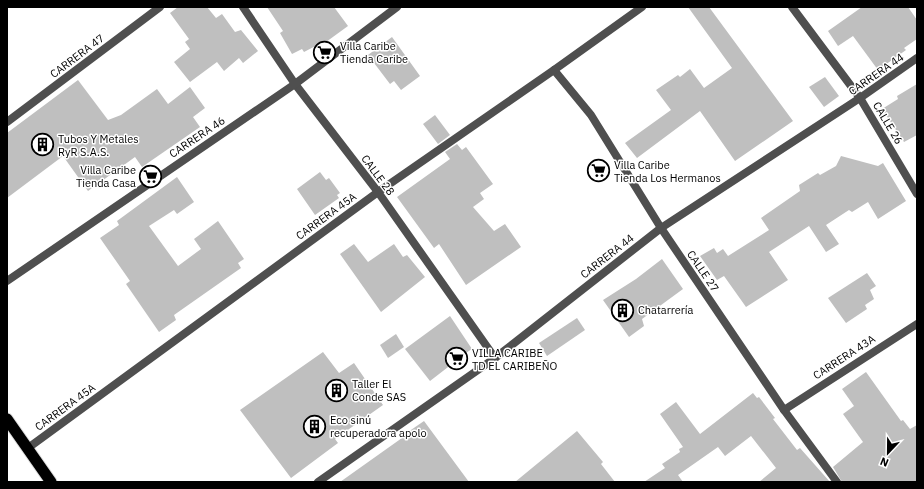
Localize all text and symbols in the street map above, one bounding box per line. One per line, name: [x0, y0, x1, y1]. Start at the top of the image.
street label: CARRERA 47: [47, 31, 107, 81]
supermarket icon: Villa Caribe Tienda Caribe: [312, 39, 338, 65]
place label: Villa Caribe Tienda Caribe: [340, 39, 408, 66]
street label: CARRERA 44: [846, 50, 907, 98]
street label: CALLE 26: [870, 99, 906, 147]
street label: CARRERA 46: [166, 113, 228, 161]
building icon: Tubos Y Metales RyR S.A.S.: [30, 132, 56, 158]
place label: Tubos Y Metales RyR S.A.S.: [58, 132, 139, 159]
street label: CALLE 28: [358, 152, 398, 198]
supermarket icon: Villa Caribe Tienda Los Hermanos: [586, 158, 612, 184]
place label: Villa Caribe Tienda Los Hermanos: [614, 158, 721, 185]
place label: Villa Caribe Tienda Casa: [76, 163, 136, 190]
supermarket icon: Villa Caribe Tienda Casa: [138, 163, 164, 189]
street label: CARRERA 45A: [293, 189, 359, 243]
street label: CARRERA 44: [577, 230, 637, 281]
street label: CALLE 27: [684, 248, 722, 294]
building icon: Chatarrería: [609, 297, 635, 323]
place label: Chatarrería: [638, 303, 694, 317]
street label: CARRERA 43A: [810, 332, 878, 382]
supermarket icon: VILLA CARIBE TD EL CARIBEÑO: [444, 346, 470, 372]
place label: VILLA CARIBE TD EL CARIBEÑO: [472, 346, 557, 373]
building icon: Taller El Conde SAS: [323, 377, 349, 403]
place label: Taller El Conde SAS: [352, 377, 406, 404]
street label: CARRERA 45A: [32, 380, 98, 434]
building icon: Eco sinú recuperadora apolo: [301, 413, 327, 439]
place label: Eco sinú recuperadora apolo: [330, 413, 427, 440]
north arrow: [868, 433, 908, 473]
text: N: [878, 454, 891, 470]

